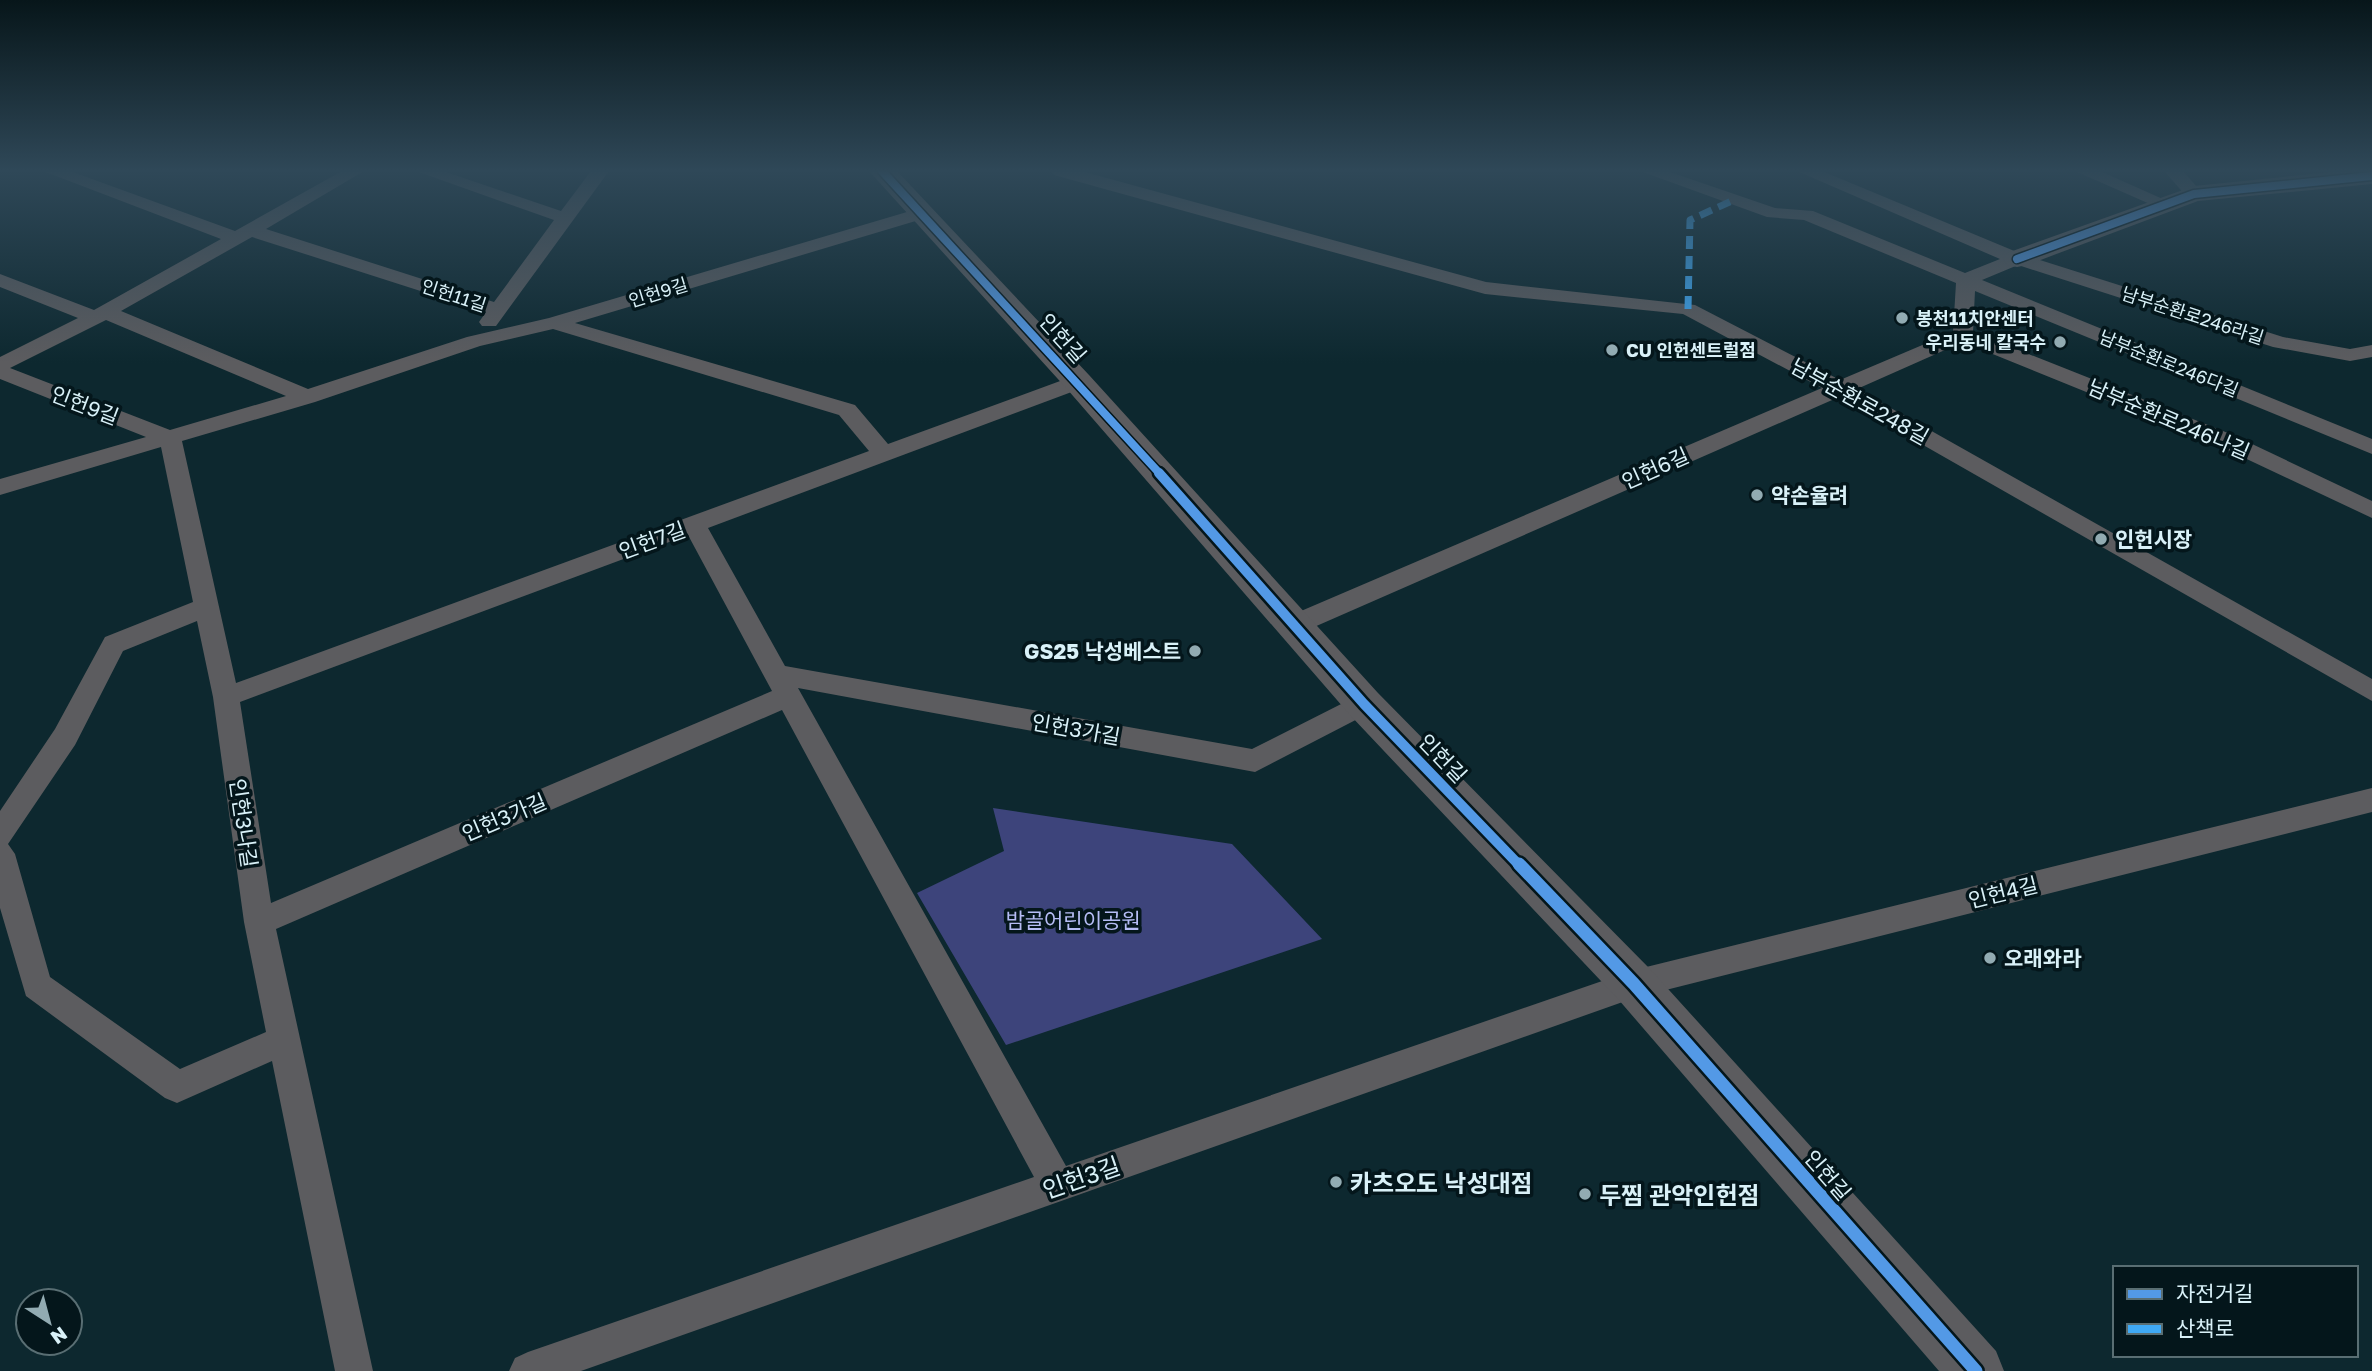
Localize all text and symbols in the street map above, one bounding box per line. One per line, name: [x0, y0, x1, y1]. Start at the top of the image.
street label: 인헌9길: [626, 273, 690, 311]
street label: 인헌11길: [419, 274, 489, 316]
street label: 남부순환로246라길: [2119, 282, 2267, 348]
place label: 봉천11치안센터: [1916, 307, 2034, 329]
street label: 인헌길: [1034, 308, 1092, 368]
marker: 봉천11치안센터: [1894, 310, 1910, 326]
street label: 남부순환로246다길: [2096, 325, 2242, 401]
place label: 우리동네 칼국수: [1926, 331, 2046, 353]
marker: 우리동네 칼국수: [2052, 334, 2068, 350]
place label: CU 인헌센트럴점: [1626, 339, 1756, 361]
marker: CU 인헌센트럴점: [1604, 342, 1620, 358]
street label: 남부순환로248길: [1786, 352, 1934, 450]
street label: 남부순환로246나길: [2084, 373, 2254, 465]
street label: 인헌9길: [47, 380, 123, 430]
street label: 인헌6길: [1617, 442, 1693, 494]
place label: 약손율려: [1771, 482, 1848, 508]
marker: 약손율려: [1749, 487, 1765, 503]
street label: 인헌7길: [615, 516, 689, 564]
place label: 인헌시장: [2115, 526, 2192, 552]
marker: 인헌시장: [2093, 531, 2109, 547]
place label: GS25 낙성베스트: [1024, 638, 1181, 664]
marker: GS25 낙성베스트: [1187, 643, 1203, 659]
street label: 인헌3가길: [1030, 708, 1122, 750]
street label: 인헌길: [1414, 728, 1472, 788]
street label: 인헌3나길: [225, 777, 263, 869]
street label: 인헌3가길: [458, 788, 550, 846]
street label: 인헌4길: [1966, 871, 2040, 913]
park label: 밤골어린이공원: [1005, 907, 1141, 933]
place label: 오래와라: [2004, 945, 2082, 971]
marker: 오래와라: [1982, 950, 1998, 966]
street label: 인헌길: [1799, 1145, 1857, 1205]
street label: 인헌3길: [1038, 1150, 1124, 1204]
place label: 카츠오도 낙성대점: [1350, 1168, 1533, 1197]
marker: 카츠오도 낙성대점: [1328, 1174, 1344, 1190]
place label: 두찜 관악인헌점: [1599, 1180, 1760, 1209]
marker: 두찜 관악인헌점: [1577, 1186, 1593, 1202]
legend: [2113, 1266, 2358, 1357]
text: 자전거길: [2176, 1280, 2253, 1306]
north arrow: [14, 1287, 84, 1357]
text: 산책로: [2176, 1315, 2234, 1341]
text: N: [47, 1323, 72, 1350]

